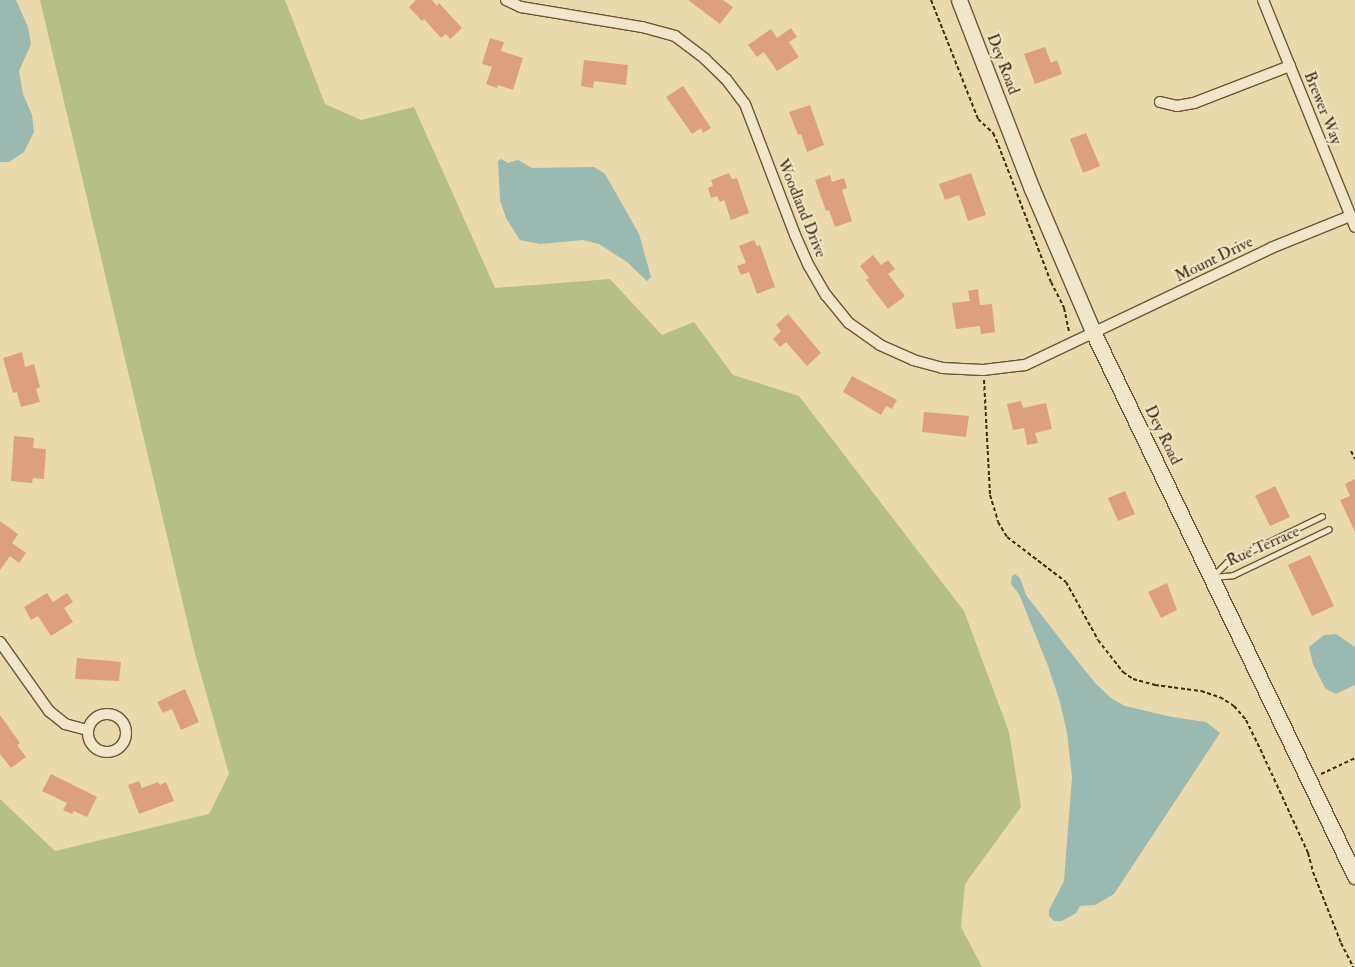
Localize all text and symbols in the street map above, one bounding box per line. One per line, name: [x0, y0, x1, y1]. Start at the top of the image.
street label: Dey Road: [983, 31, 1023, 97]
street label: Brewer Way: [1300, 69, 1346, 147]
street label: Woodland Drive: [773, 156, 831, 260]
street label: Mount Drive: [1172, 232, 1256, 286]
street label: Dey Road: [1140, 402, 1186, 468]
street label: Rue Terrace: [1224, 521, 1302, 571]

